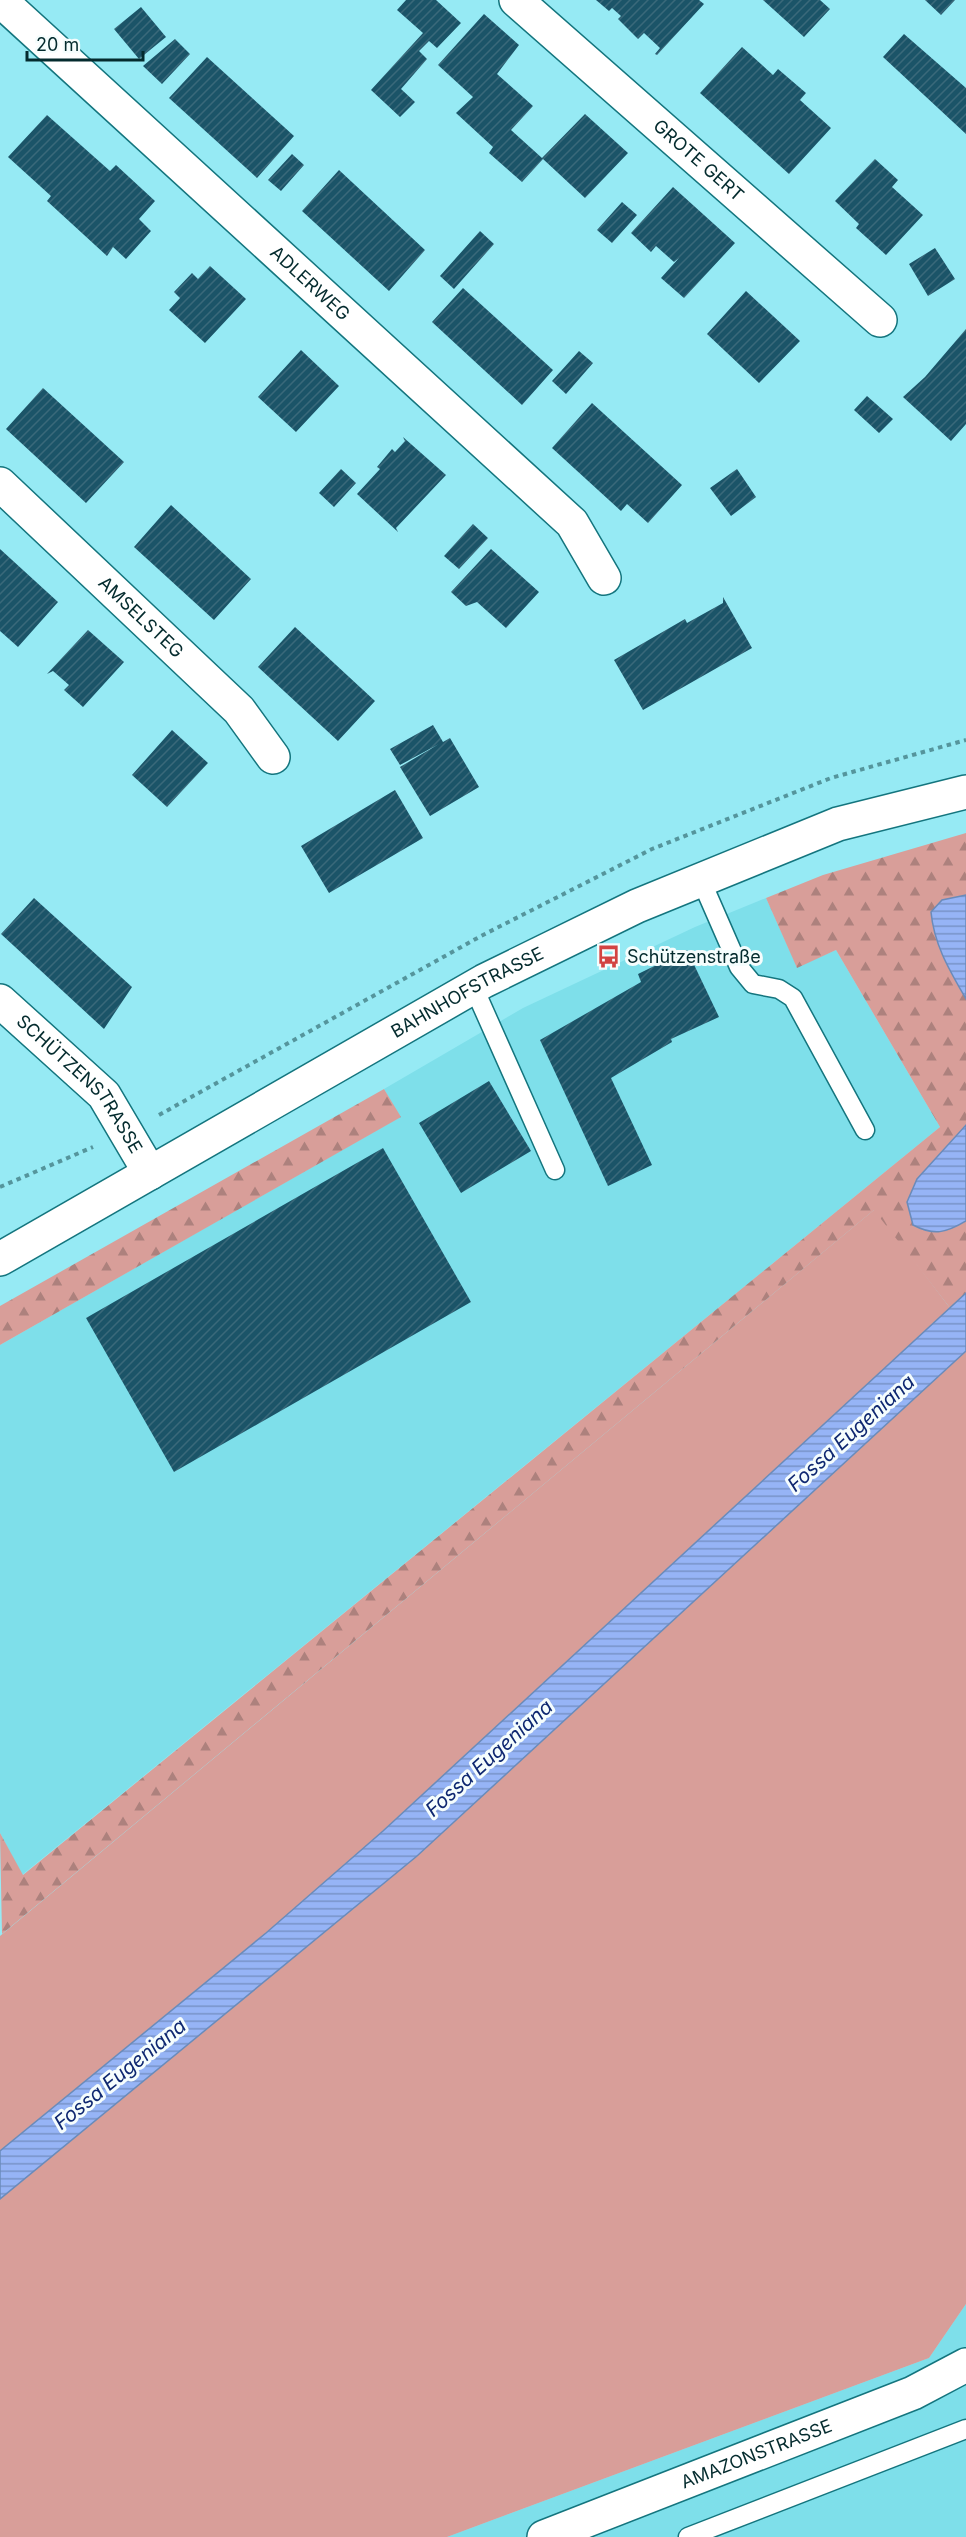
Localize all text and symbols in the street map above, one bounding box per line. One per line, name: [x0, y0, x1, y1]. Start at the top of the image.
scale bar: [27, 24, 142, 62]
text: 20 m: [36, 34, 79, 55]
street label: GROTE GERT: [649, 115, 748, 205]
street label: ADLERWEG: [266, 242, 354, 325]
street label: AMSELSTEG: [95, 572, 188, 662]
street label: BAHNHOFSTRASSE: [387, 943, 547, 1042]
bus stop icon: Schützenstraße: [596, 944, 622, 970]
place label: Schützenstraße: [627, 946, 761, 967]
street label: SCHÜTZENSTRASSE: [13, 1010, 147, 1157]
water label: Fossa Eugeniana: [783, 1370, 919, 1496]
water label: Fossa Eugeniana: [421, 1695, 557, 1821]
water label: Fossa Eugeniana: [49, 2013, 191, 2135]
street label: AMAZONSTRASSE: [678, 2415, 835, 2493]

